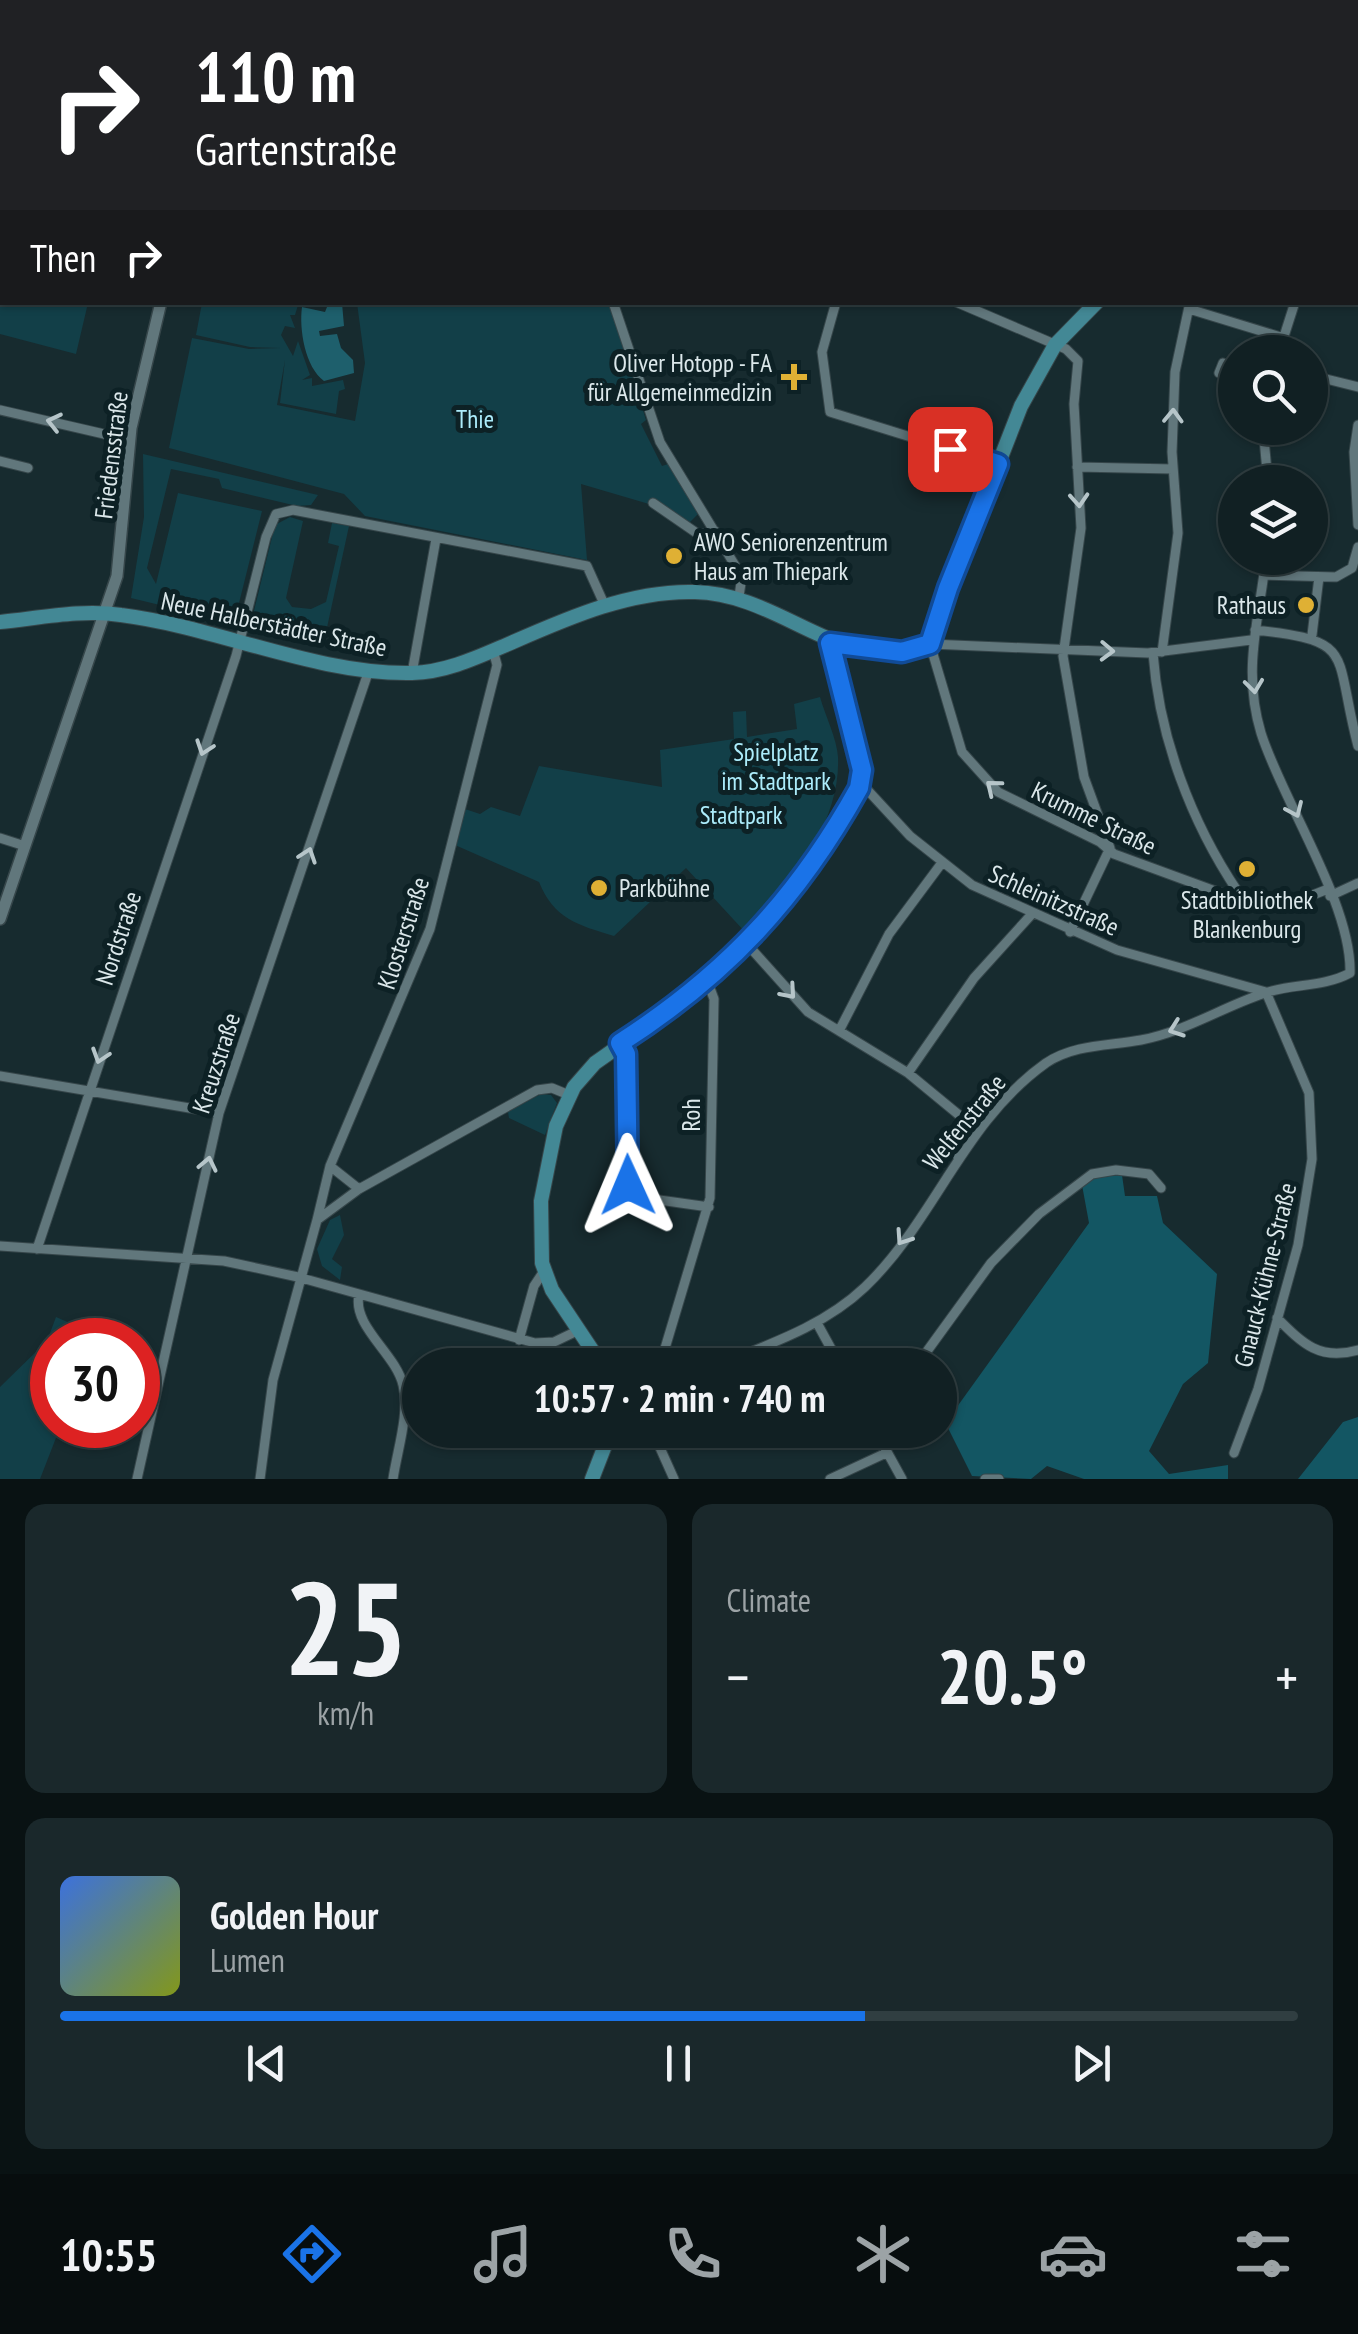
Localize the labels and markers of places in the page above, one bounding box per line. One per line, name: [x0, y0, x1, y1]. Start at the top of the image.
place label: Oliver Hotopp - FA für Allgemeinmedizin: [587, 347, 772, 408]
marker: Oliver Hotopp - FA für Allgemeinmedizin: [781, 364, 807, 390]
pin: [908, 407, 993, 492]
place label: AWO Seniorenzentrum Haus am Thiepark: [694, 526, 888, 587]
marker: AWO Seniorenzentrum Haus am Thiepark: [663, 545, 685, 567]
place label: Rathaus: [1217, 589, 1286, 621]
marker: Rathaus: [1295, 594, 1317, 616]
marker: Stadtbibliothek Blankenburg: [1236, 858, 1258, 880]
place label: Parkbühne: [619, 872, 710, 904]
marker: Parkbühne: [588, 877, 610, 899]
place label: Stadtbibliothek Blankenburg: [1181, 884, 1313, 945]

